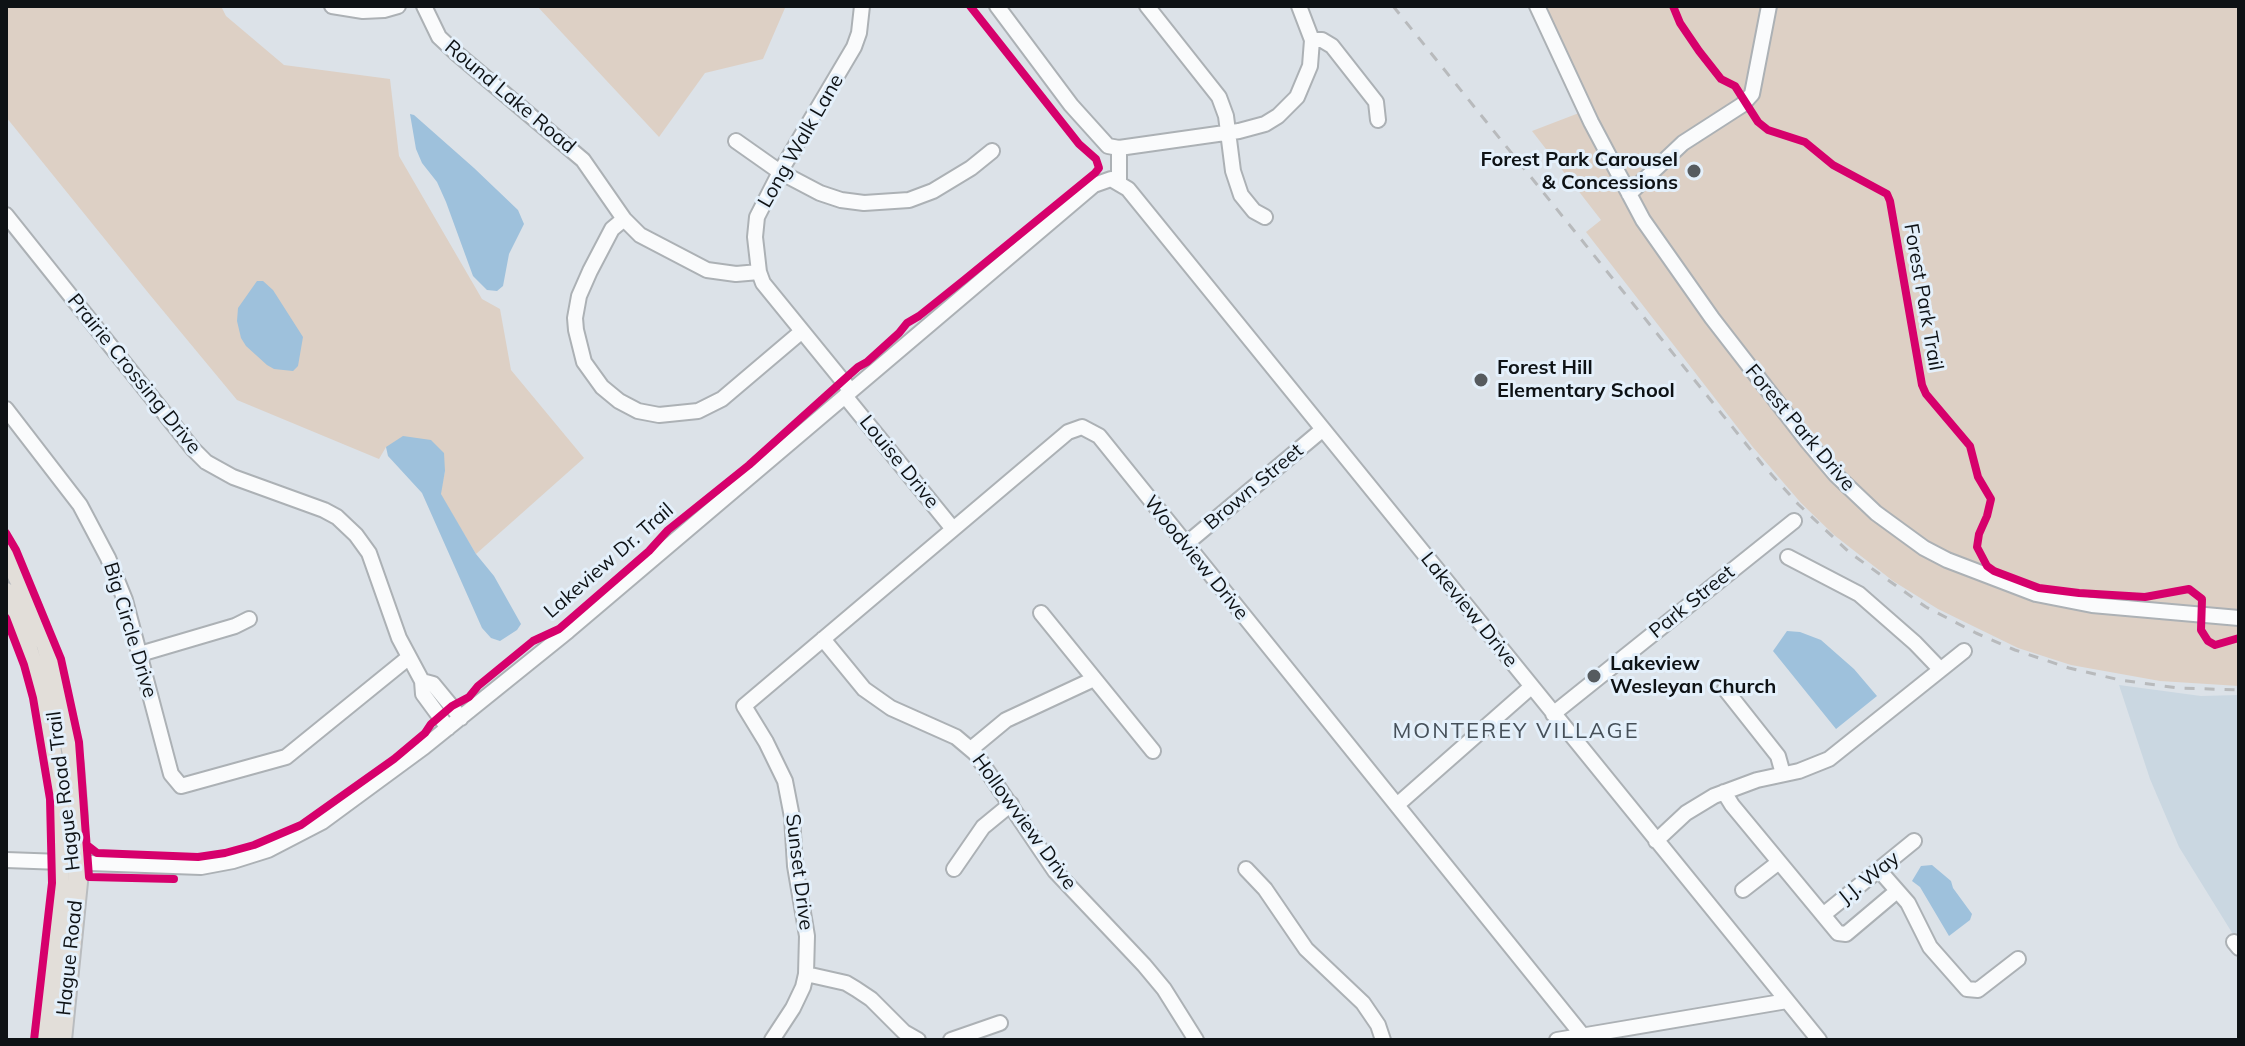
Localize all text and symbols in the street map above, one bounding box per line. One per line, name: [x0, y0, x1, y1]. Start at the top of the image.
street label: Round Lake Road: [440, 35, 580, 159]
street label: Long Walk Lane: [753, 70, 849, 212]
place label: Forest Park Carousel & Concessions: [1480, 148, 1678, 195]
marker: Forest Park Carousel & Concessions: [1685, 162, 1703, 180]
street label: Forest Park Trail: [1898, 222, 1948, 372]
street label: Prairie Crossing Drive: [62, 289, 206, 459]
place label: Forest Hill Elementary School: [1497, 356, 1675, 403]
street label: Forest Park Drive: [1740, 360, 1860, 496]
marker: Forest Hill Elementary School: [1472, 371, 1490, 389]
street label: Louise Drive: [854, 411, 944, 513]
street label: Brown Street: [1200, 439, 1308, 535]
street label: Woodview Drive: [1139, 491, 1253, 625]
street label: Lakeview Dr. Trail: [540, 498, 678, 624]
street label: Lakeview Drive: [1415, 548, 1523, 672]
street label: Big Circle Drive: [98, 559, 162, 701]
street label: Park Street: [1645, 560, 1739, 644]
place label: Lakeview Wesleyan Church: [1610, 652, 1776, 699]
marker: Lakeview Wesleyan Church: [1585, 667, 1603, 685]
street label: Hague Road Trail: [42, 710, 86, 872]
district label: MONTEREY VILLAGE: [1392, 718, 1640, 744]
street label: Hollowview Drive: [967, 749, 1081, 895]
street label: Sunset Drive: [780, 812, 818, 932]
street label: J.J. Way: [1834, 846, 1904, 910]
street label: Hague Road: [52, 899, 88, 1017]

